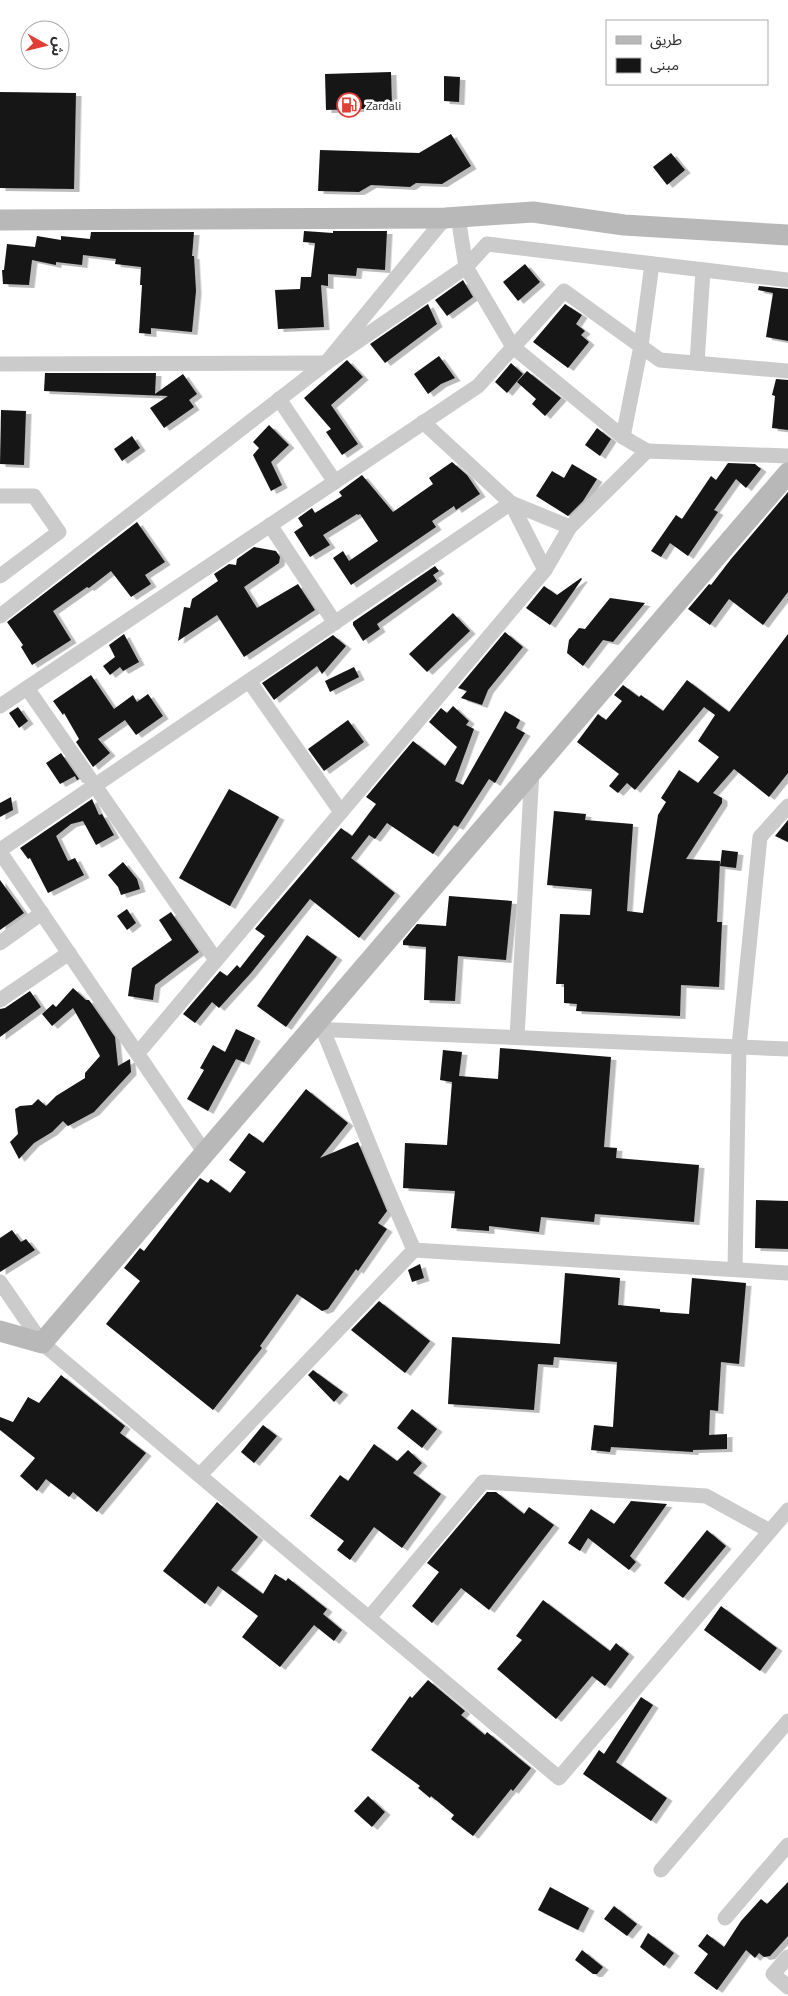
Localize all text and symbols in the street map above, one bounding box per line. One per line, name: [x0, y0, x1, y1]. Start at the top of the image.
north arrow: [20, 20, 70, 70]
legend: [606, 20, 768, 85]
text: طريق: [650, 30, 682, 50]
text: ش: [48, 36, 68, 58]
text: مبنى: [650, 55, 679, 74]
fuel station icon: Zardali: [336, 92, 362, 118]
place label: Zardali: [366, 98, 401, 113]

